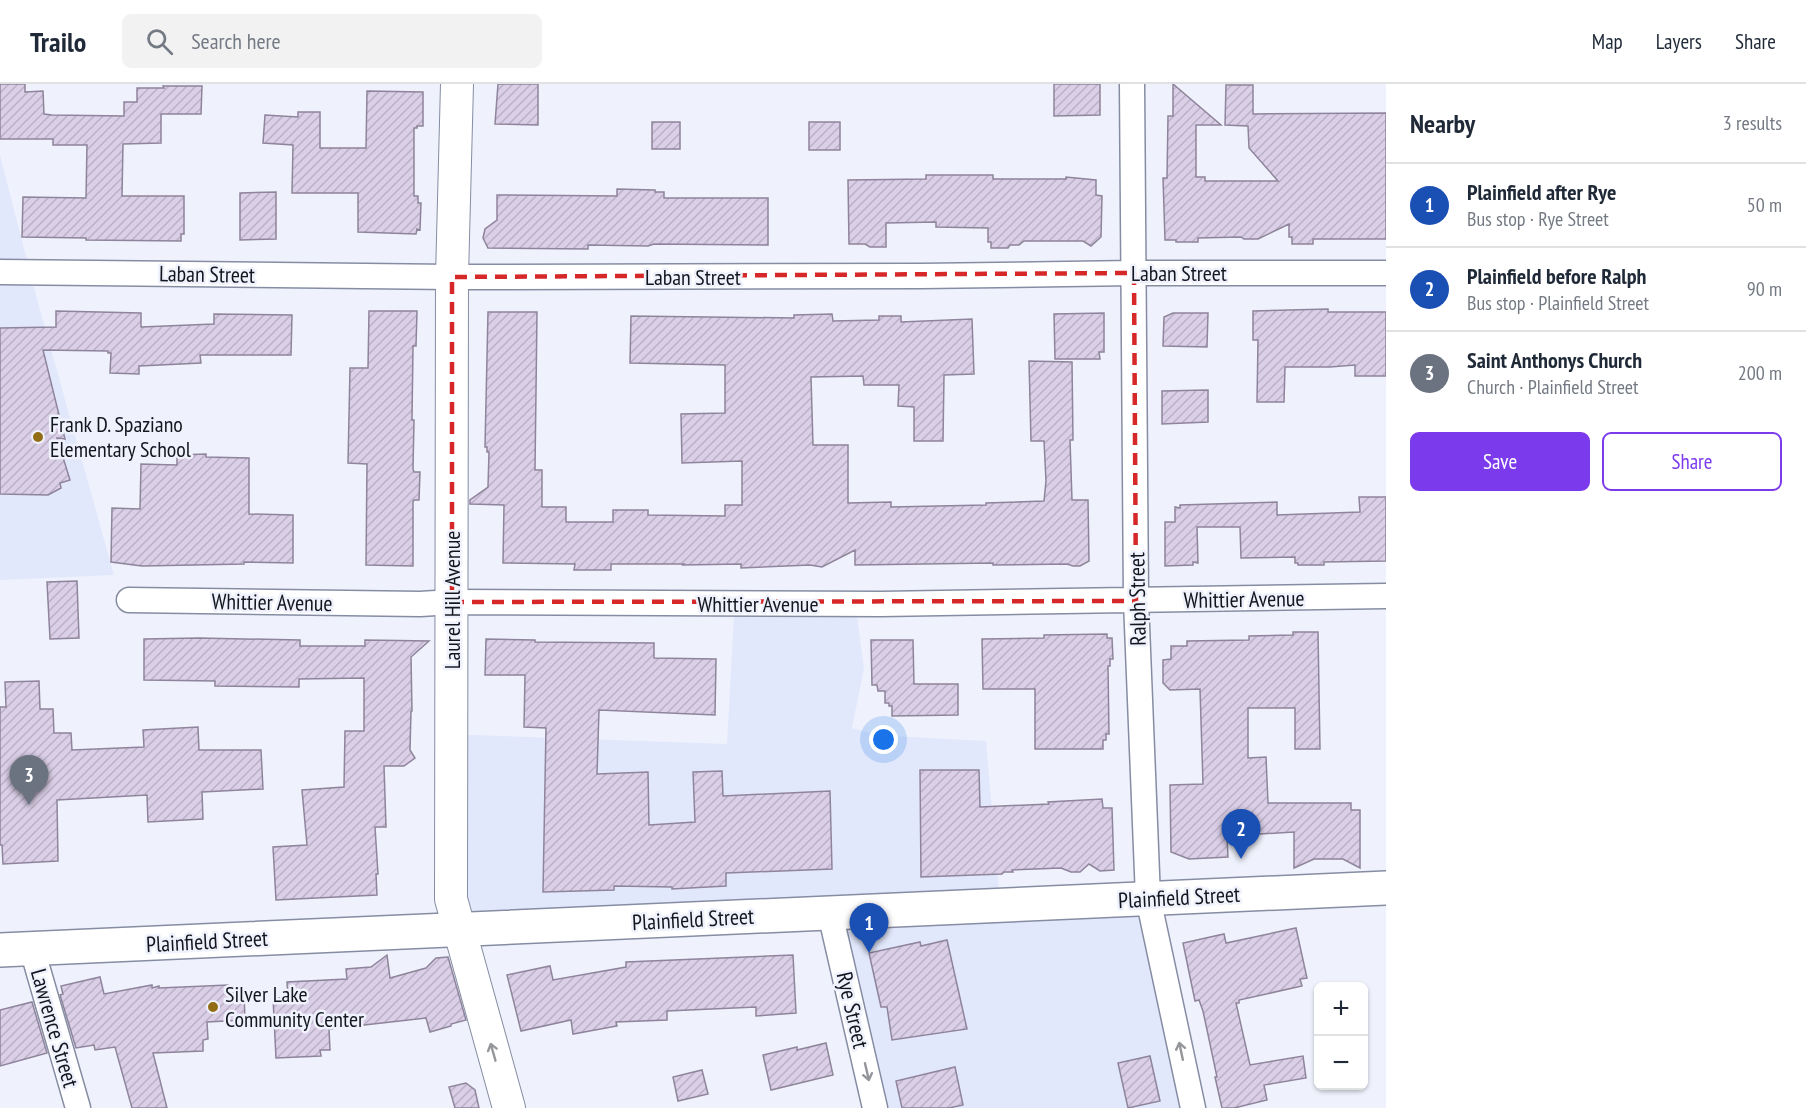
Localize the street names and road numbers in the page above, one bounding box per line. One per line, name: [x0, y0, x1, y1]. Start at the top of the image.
street label: Laban Street: [159, 259, 255, 289]
street label: Laban Street: [1131, 259, 1227, 287]
street label: Laban Street: [645, 263, 741, 291]
street label: Laurel Hill Avenue: [438, 531, 466, 669]
street label: Ralph Street: [1122, 552, 1152, 646]
street label: Whittier Avenue: [1183, 584, 1305, 614]
street label: Whittier Avenue: [211, 587, 333, 617]
street label: Whittier Avenue: [698, 590, 818, 618]
street label: Plainfield Street: [1117, 880, 1241, 914]
street label: Plainfield Street: [631, 902, 755, 936]
street label: Plainfield Street: [145, 924, 269, 958]
street label: Lawrence Street: [25, 965, 85, 1091]
street label: Rye Street: [831, 969, 875, 1051]

